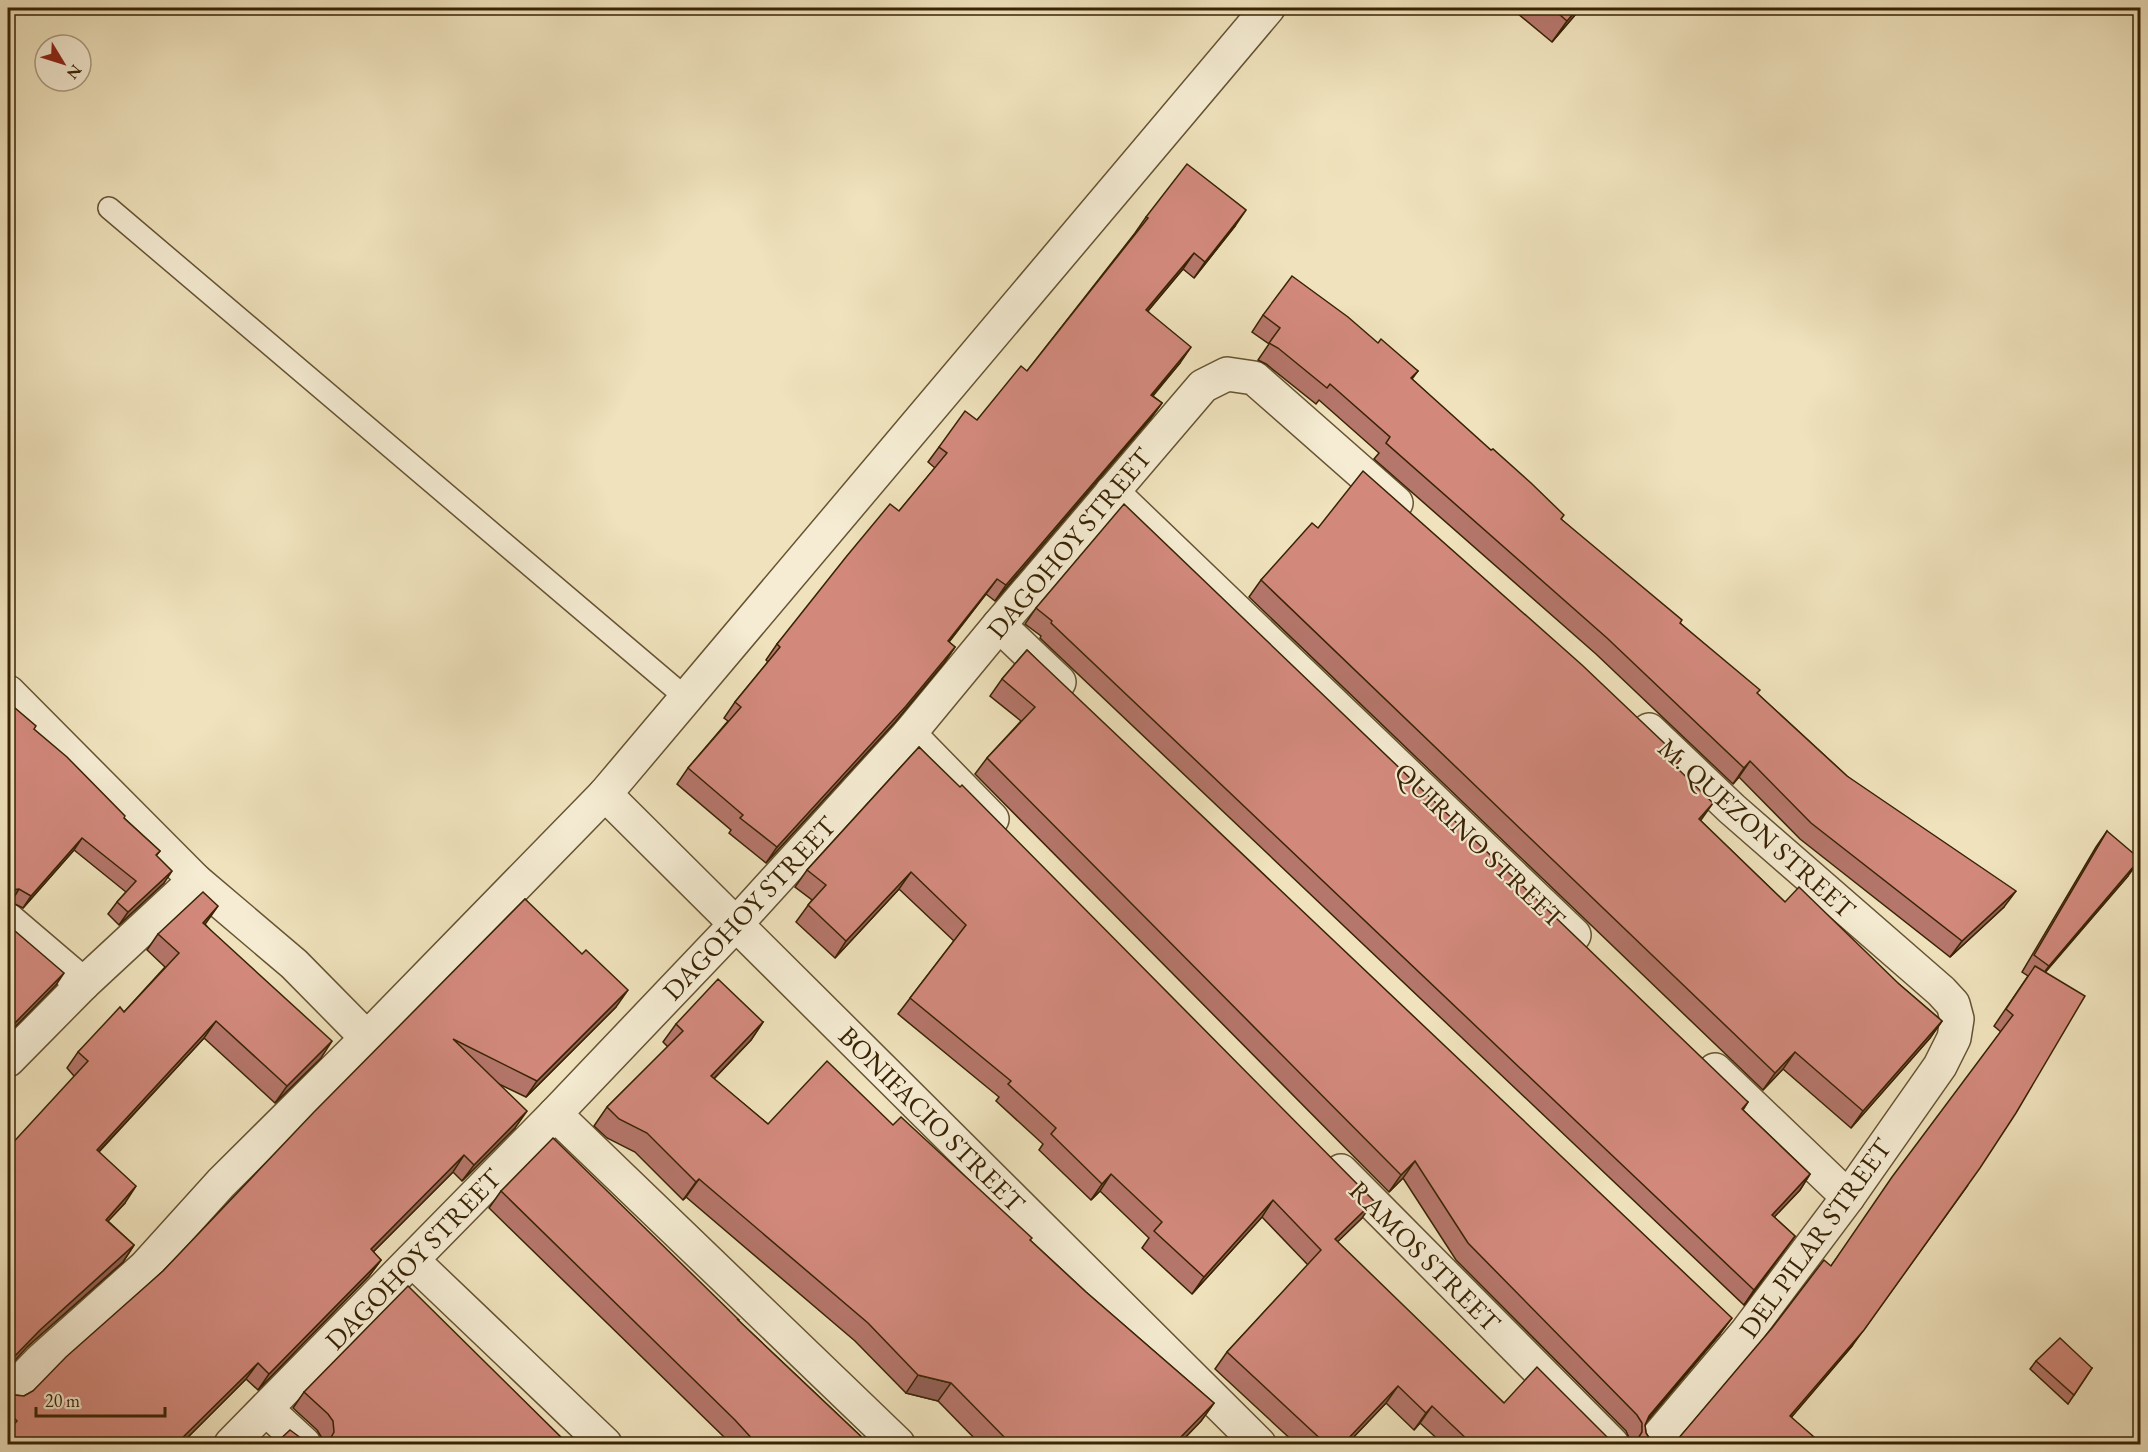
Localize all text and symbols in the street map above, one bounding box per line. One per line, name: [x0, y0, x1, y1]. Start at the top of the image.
north arrow: [33, 33, 93, 93]
text: N: [62, 60, 87, 84]
street label: DAGOHOY STREET: [979, 439, 1160, 646]
street label: M. QUEZON STREET: [1651, 730, 1864, 927]
street label: QUIRINO STREET: [1387, 755, 1573, 936]
street label: DAGOHOY STREET: [655, 808, 844, 1007]
street label: BONIFACIO STREET: [831, 1018, 1033, 1220]
street label: DEL PILAR STREET: [1731, 1131, 1900, 1345]
street label: DAGOHOY STREET: [317, 1160, 509, 1357]
street label: RAMOS STREET: [1342, 1173, 1509, 1340]
scale bar: [36, 1380, 165, 1418]
text: 20 m: [45, 1389, 80, 1412]

